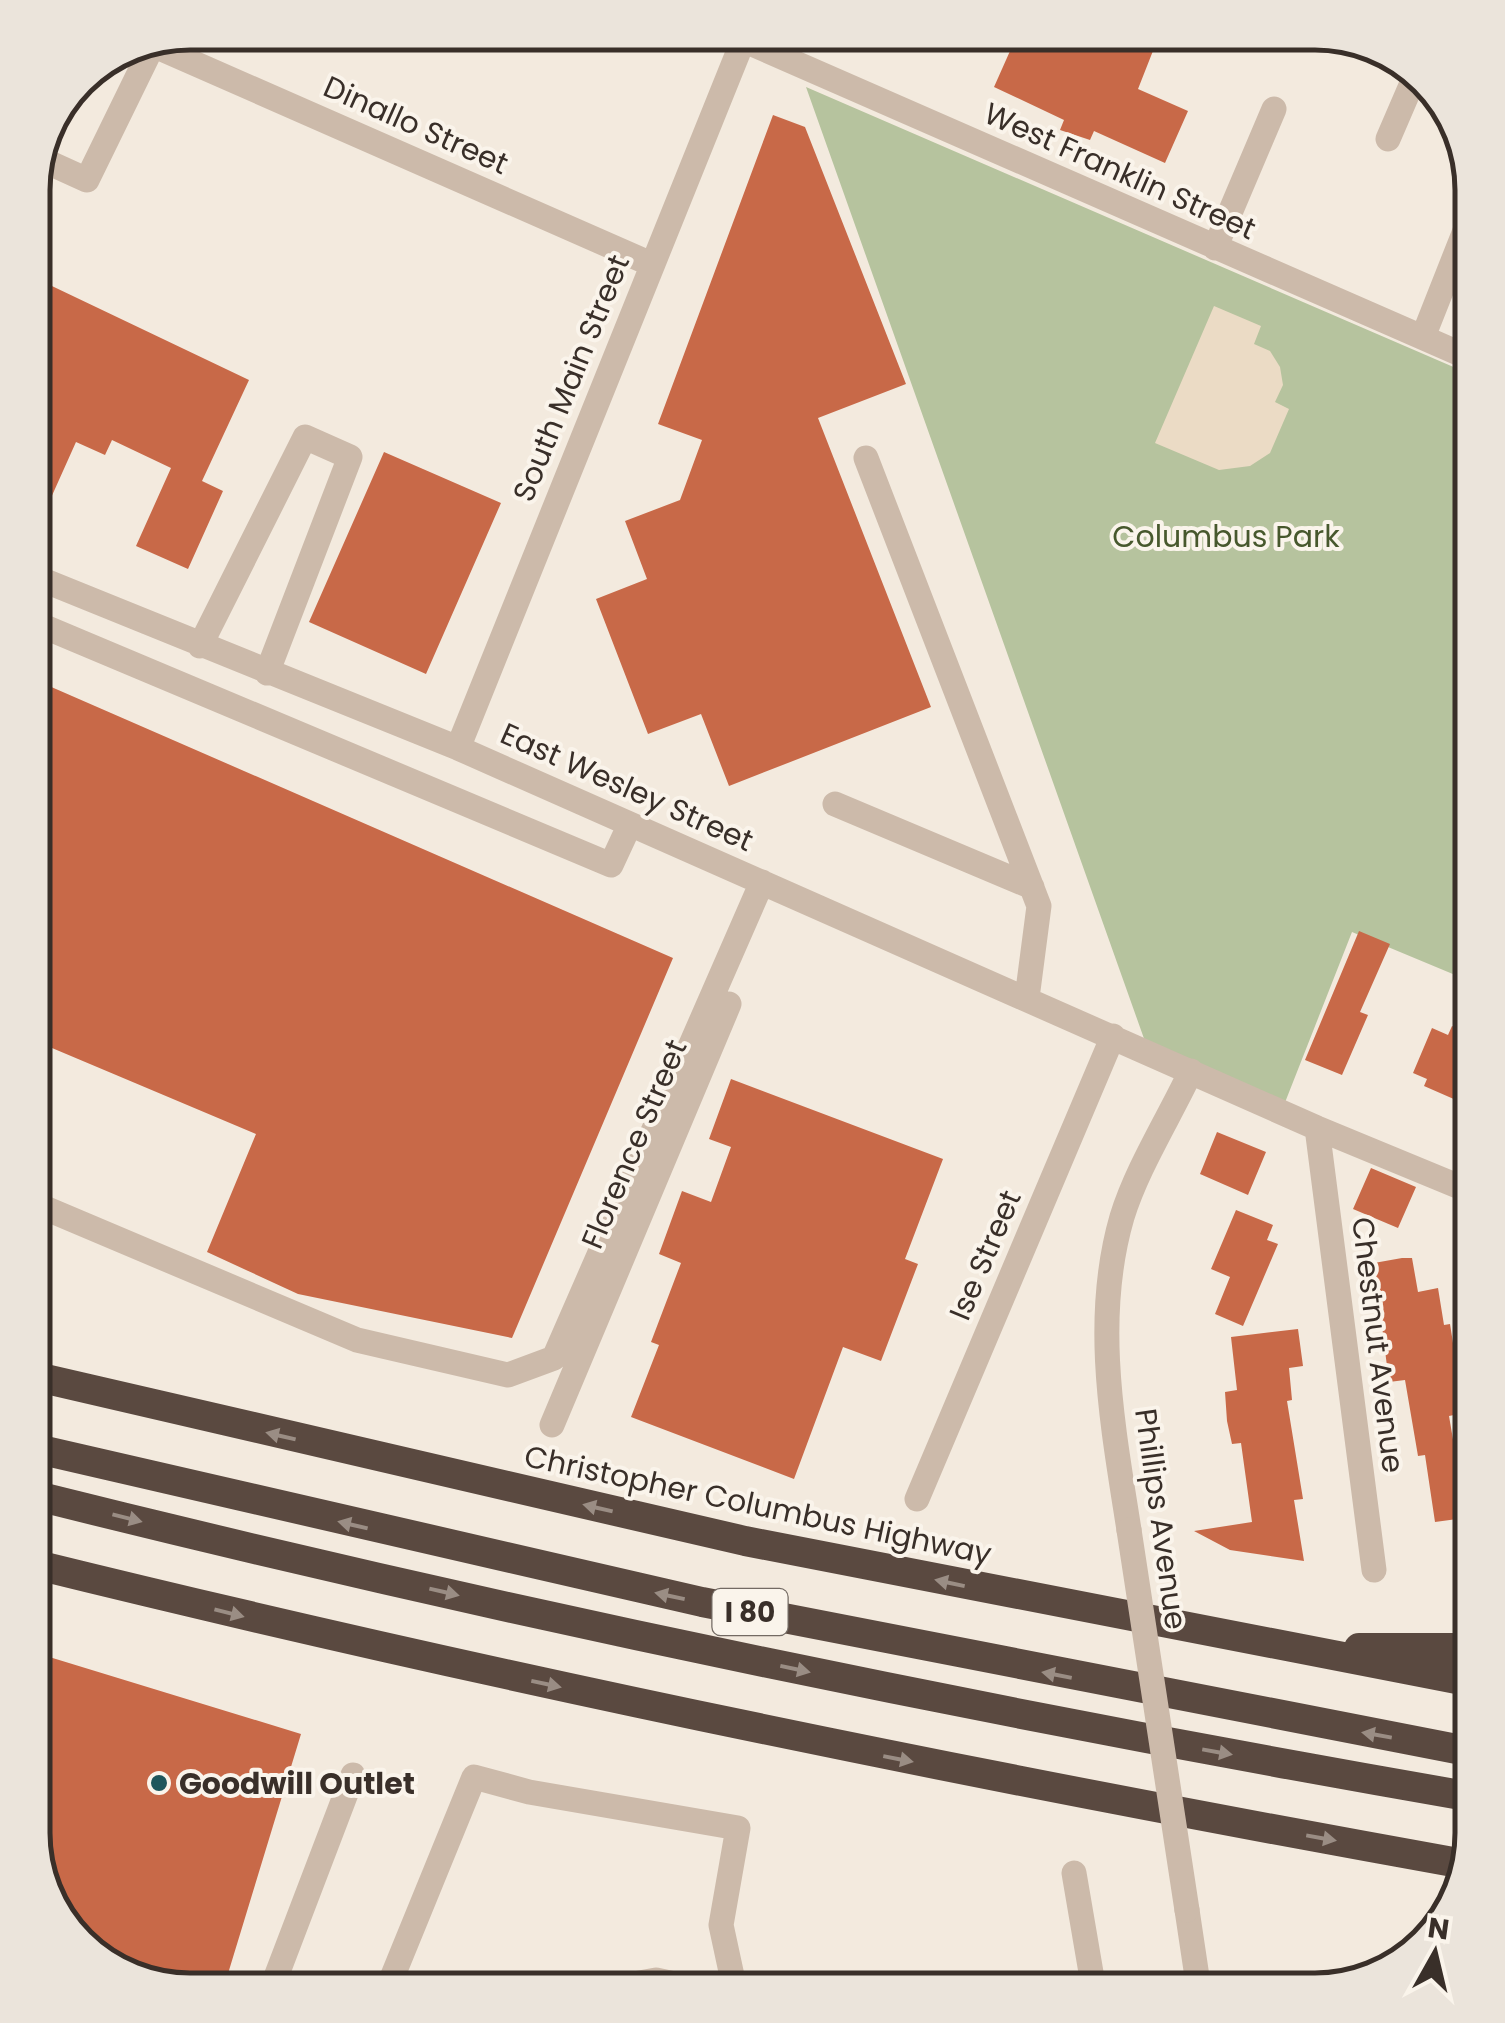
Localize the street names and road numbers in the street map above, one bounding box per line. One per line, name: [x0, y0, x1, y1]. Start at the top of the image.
street label: Dinallo Street: [317, 65, 515, 185]
street label: West Franklin Street: [977, 92, 1263, 250]
street label: South Main Street: [502, 248, 640, 508]
street label: East Wesley Street: [494, 712, 760, 862]
street label: Florence Street: [571, 1033, 697, 1255]
street label: Ise Street: [938, 1183, 1032, 1327]
street label: Chestnut Avenue: [1341, 1215, 1415, 1475]
street label: Phillips Avenue: [1124, 1406, 1198, 1632]
street label: Christopher Columbus Highway: [521, 1434, 996, 1576]
road number: I 80: [712, 1589, 788, 1635]

